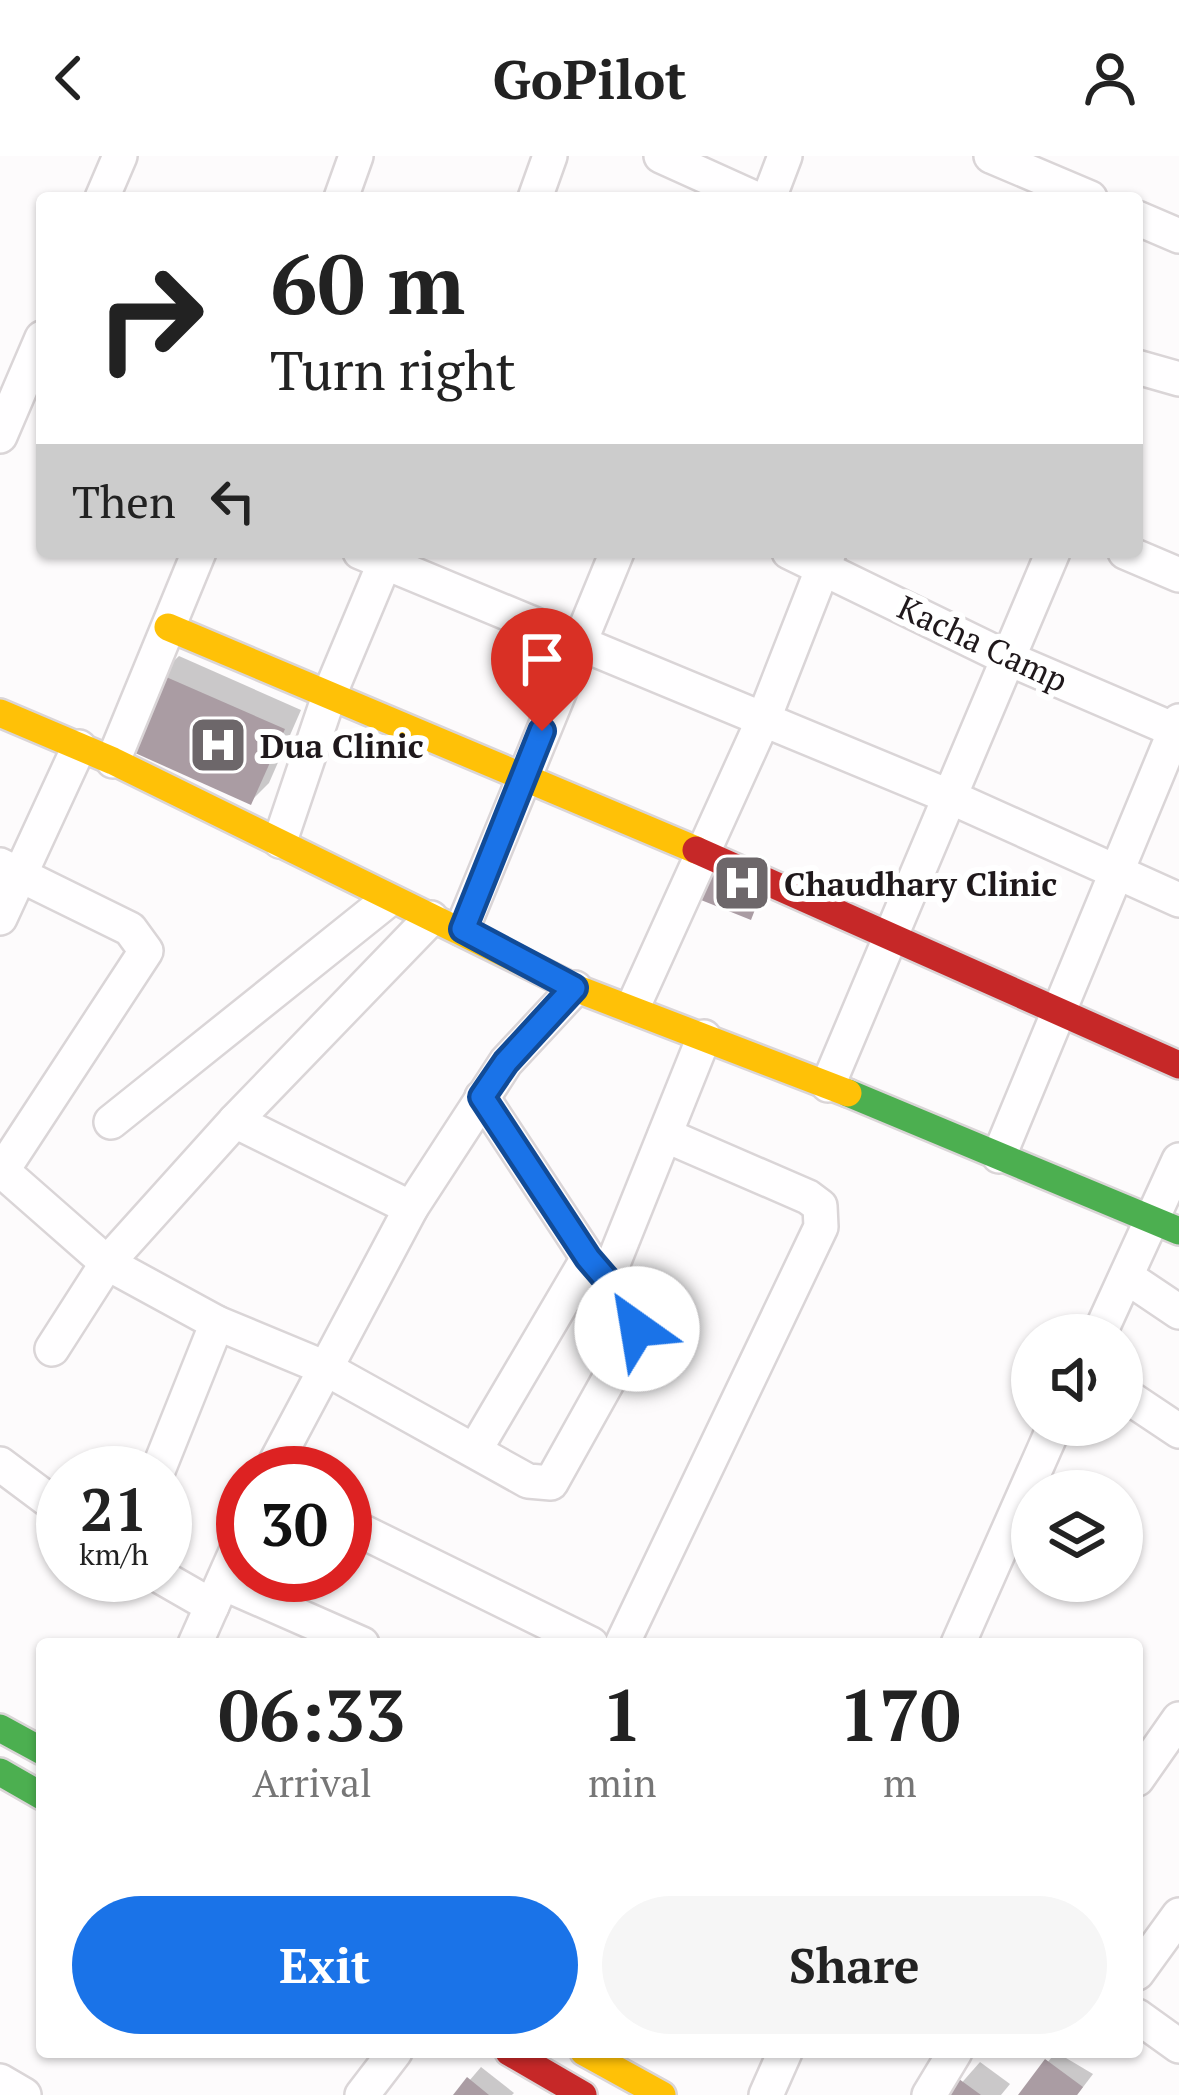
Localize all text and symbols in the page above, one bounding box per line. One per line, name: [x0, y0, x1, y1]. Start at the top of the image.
text: GoPilot: [492, 43, 687, 114]
icon: back: [36, 45, 102, 111]
icon: person: [1077, 45, 1143, 111]
text: 60 m: [270, 227, 465, 338]
icon: right: [72, 240, 228, 396]
text: Turn right: [270, 334, 516, 405]
icon: left: [200, 468, 266, 534]
text: Then: [72, 471, 176, 531]
street label: Kacha Camp: [891, 585, 1075, 701]
pin: [491, 608, 593, 731]
icon: arrive: [509, 626, 575, 692]
hospital icon: Dua Clinic: [187, 714, 249, 776]
place label: Dua Clinic: [260, 724, 424, 767]
hospital icon: Chaudhary Clinic: [711, 852, 773, 914]
place label: Chaudhary Clinic: [784, 862, 1057, 905]
position arrow: [574, 1266, 700, 1392]
map controls: [1011, 1314, 1143, 1602]
button: sound: [1011, 1314, 1143, 1446]
speed limit sign: 30: [216, 1446, 372, 1602]
text: 21: [80, 1469, 148, 1548]
button: layers: [1011, 1470, 1143, 1602]
text: km/h: [79, 1534, 149, 1574]
text: 06:33: [218, 1666, 406, 1762]
text: 1: [602, 1666, 643, 1762]
text: 170: [839, 1666, 961, 1762]
text: Arrival: [252, 1756, 372, 1808]
text: min: [588, 1756, 656, 1808]
text: m: [883, 1756, 917, 1808]
button: Exit: [72, 1896, 578, 2034]
button: Share: [602, 1896, 1107, 2034]

